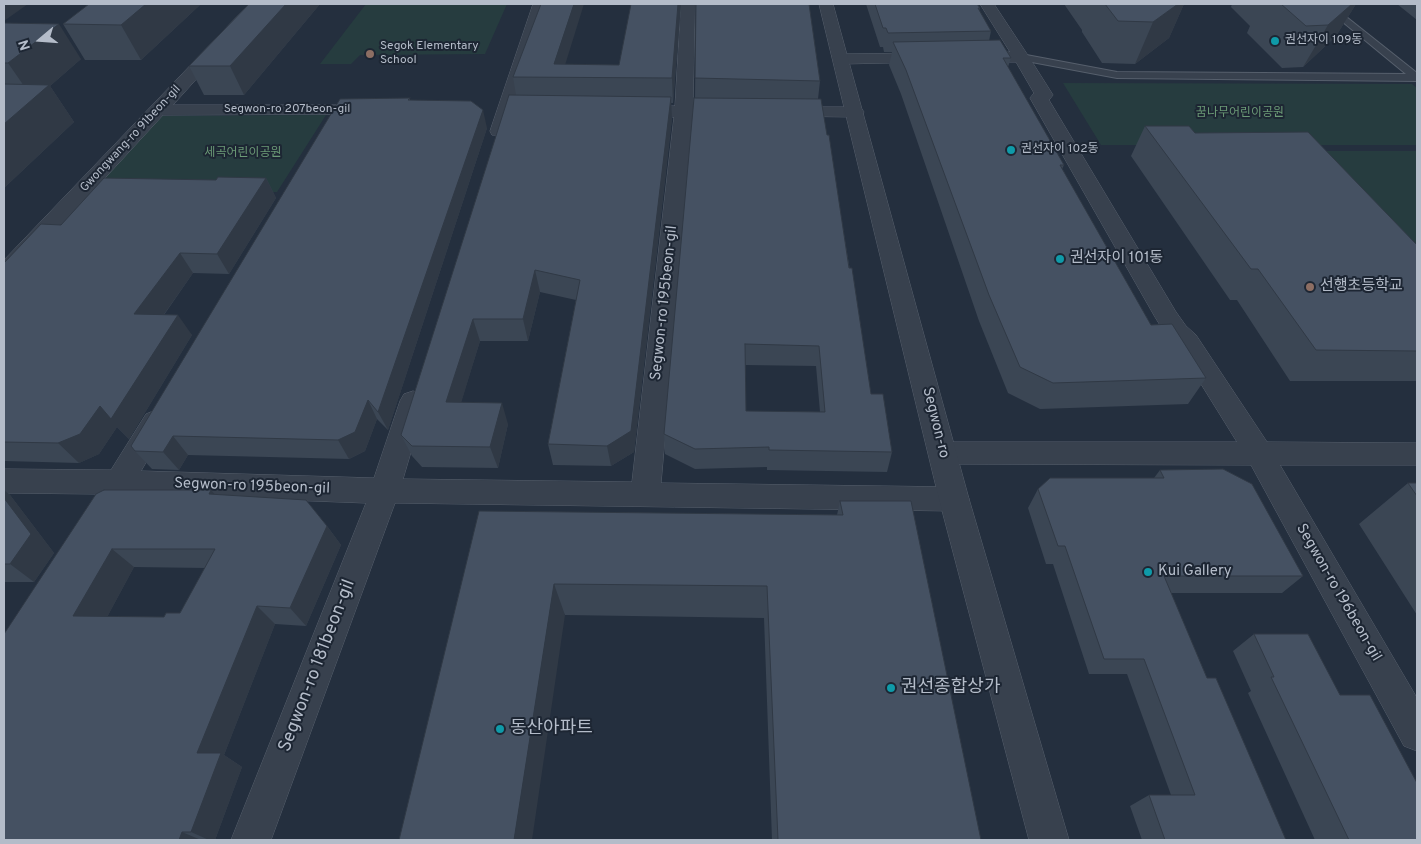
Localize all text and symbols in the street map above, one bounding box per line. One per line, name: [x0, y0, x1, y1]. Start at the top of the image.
north arrow: [15, 15, 65, 65]
place label: 권선자이 109동: [1285, 34, 1362, 48]
marker: 권선자이 109동: [1269, 35, 1281, 47]
text: N: [16, 37, 35, 52]
place label: Segok Elementary School: [380, 40, 479, 68]
marker: Segok Elementary School: [364, 48, 376, 60]
street label: Gwongwang-ro 91beon-gil: [78, 83, 184, 195]
street label: Segwon-ro 207beon-gil: [224, 103, 350, 117]
park label: 꿈나무어린이공원: [1196, 107, 1284, 121]
place label: 권선자이 102동: [1021, 143, 1099, 157]
marker: 권선자이 102동: [1005, 144, 1017, 156]
park label: 세곡어린이공원: [204, 147, 282, 161]
street label: Segwon-ro 195beon-gil: [648, 224, 682, 382]
place label: 권선자이 101동: [1070, 250, 1163, 268]
marker: 권선자이 101동: [1054, 253, 1066, 265]
place label: 선행초등학교: [1320, 278, 1403, 296]
marker: 선행초등학교: [1304, 281, 1316, 293]
street label: Segwon-ro: [917, 386, 953, 460]
street label: Segwon-ro 195beon-gil: [174, 475, 330, 499]
street label: Segwon-ro 196beon-gil: [1291, 521, 1385, 665]
place label: Kui Gallery: [1158, 563, 1232, 581]
marker: Kui Gallery: [1142, 566, 1154, 578]
street label: Segwon-ro 181beon-gil: [275, 577, 361, 755]
place label: 권선종합상가: [901, 677, 1000, 699]
marker: 권선종합상가: [885, 682, 897, 694]
place label: 동산아파트: [510, 718, 593, 740]
marker: 동산아파트: [494, 723, 506, 735]

